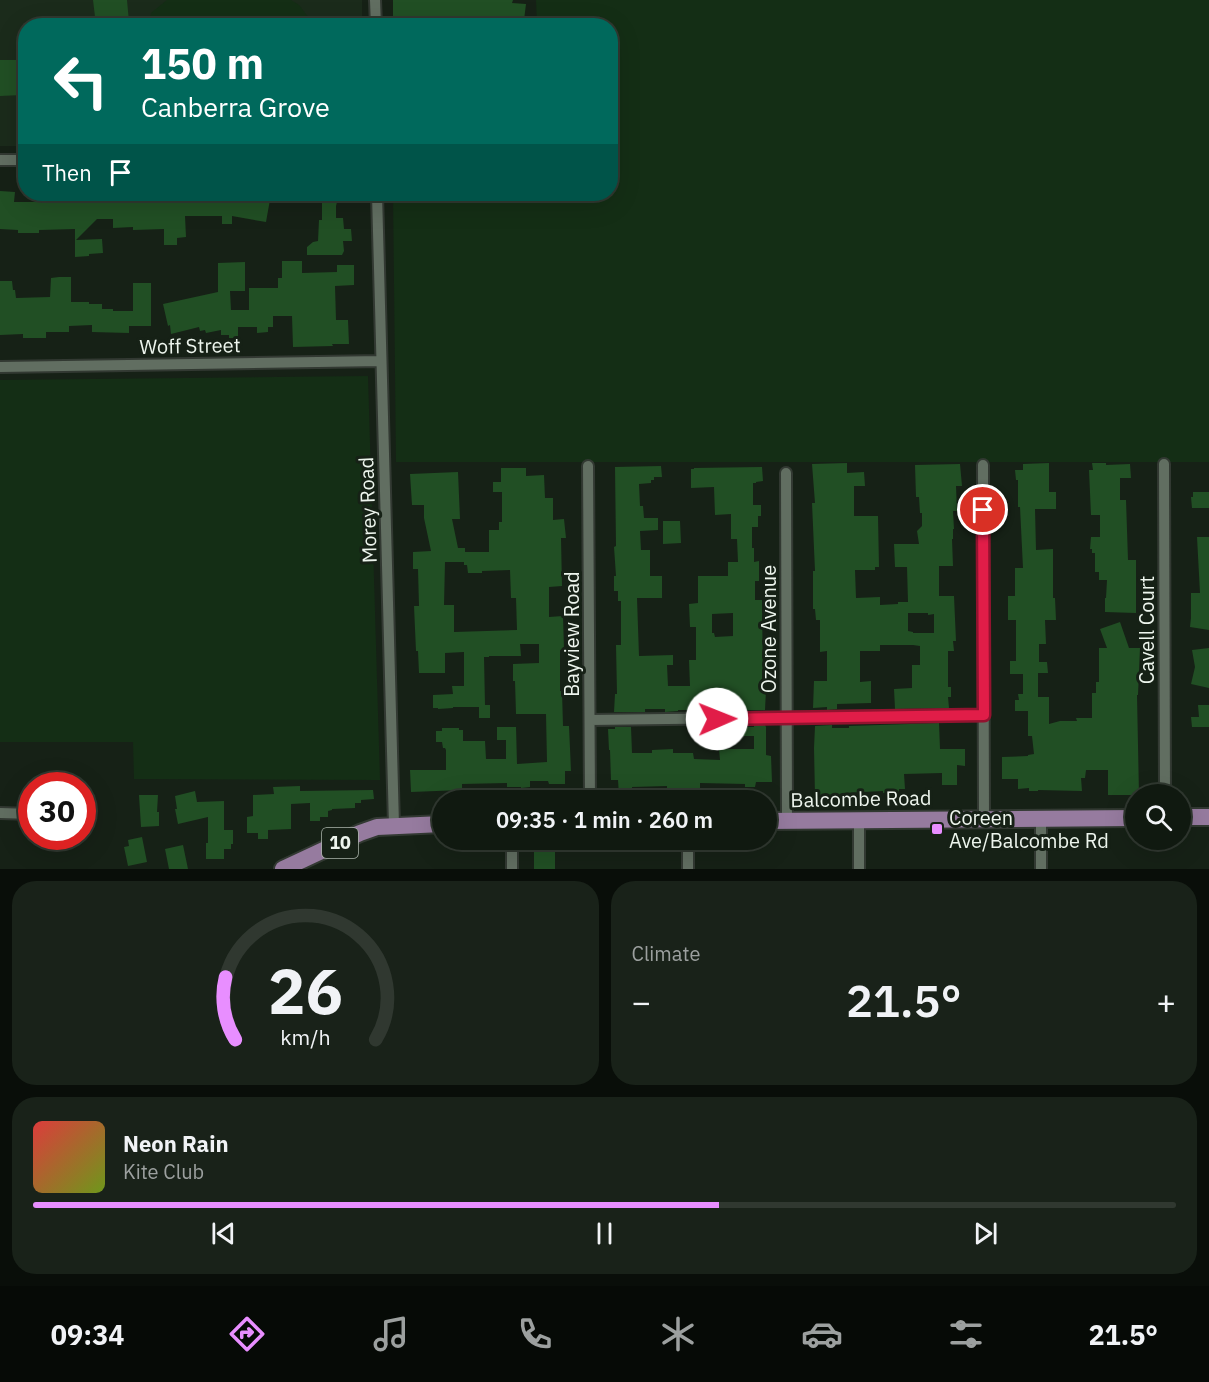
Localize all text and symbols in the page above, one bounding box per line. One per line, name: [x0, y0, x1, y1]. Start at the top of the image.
text: 150 m: [141, 36, 264, 91]
icon: left: [42, 42, 120, 120]
text: Canberra Grove: [141, 89, 330, 124]
icon: arrive: [104, 156, 137, 189]
text: Then: [42, 158, 92, 187]
street label: Woff Street: [139, 331, 241, 360]
street label: Morey Road: [352, 456, 383, 564]
pin: [957, 484, 1008, 535]
icon: arrive: [966, 493, 999, 526]
street label: Ozone Avenue: [755, 565, 782, 693]
street label: Bayview Road: [558, 571, 585, 697]
street label: Cavell Court: [1133, 576, 1160, 684]
position arrow: [685, 687, 749, 751]
speed limit sign: 30: [18, 772, 96, 850]
street label: Balcombe Road: [790, 784, 932, 813]
map controls: [1125, 784, 1191, 850]
button: search: [1125, 784, 1191, 850]
place label: Coreen Ave/Balcombe Rd: [949, 804, 1109, 854]
text: 09:35 · 1 min · 260 m: [496, 805, 713, 834]
marker: Coreen Ave/Balcombe Rd: [930, 822, 944, 836]
road number: 10: [322, 828, 358, 858]
text: Climate: [632, 940, 700, 967]
text: 26: [268, 950, 343, 1031]
text: 21.5°: [846, 971, 962, 1029]
text: −: [632, 980, 651, 1023]
text: +: [1156, 980, 1176, 1023]
text: km/h: [280, 1023, 330, 1051]
text: Neon Rain: [123, 1129, 229, 1158]
text: Kite Club: [123, 1158, 204, 1185]
icon: previous: [207, 1217, 240, 1250]
icon: pause: [588, 1217, 621, 1250]
icon: next: [969, 1217, 1002, 1250]
icon: directions: [226, 1313, 268, 1355]
icon: music: [370, 1313, 412, 1355]
icon: phone: [514, 1313, 556, 1355]
icon: climate: [657, 1313, 699, 1355]
icon: car: [801, 1313, 843, 1355]
icon: filters: [945, 1313, 987, 1355]
text: 09:34: [51, 1317, 125, 1352]
text: 21.5°: [1088, 1317, 1158, 1352]

